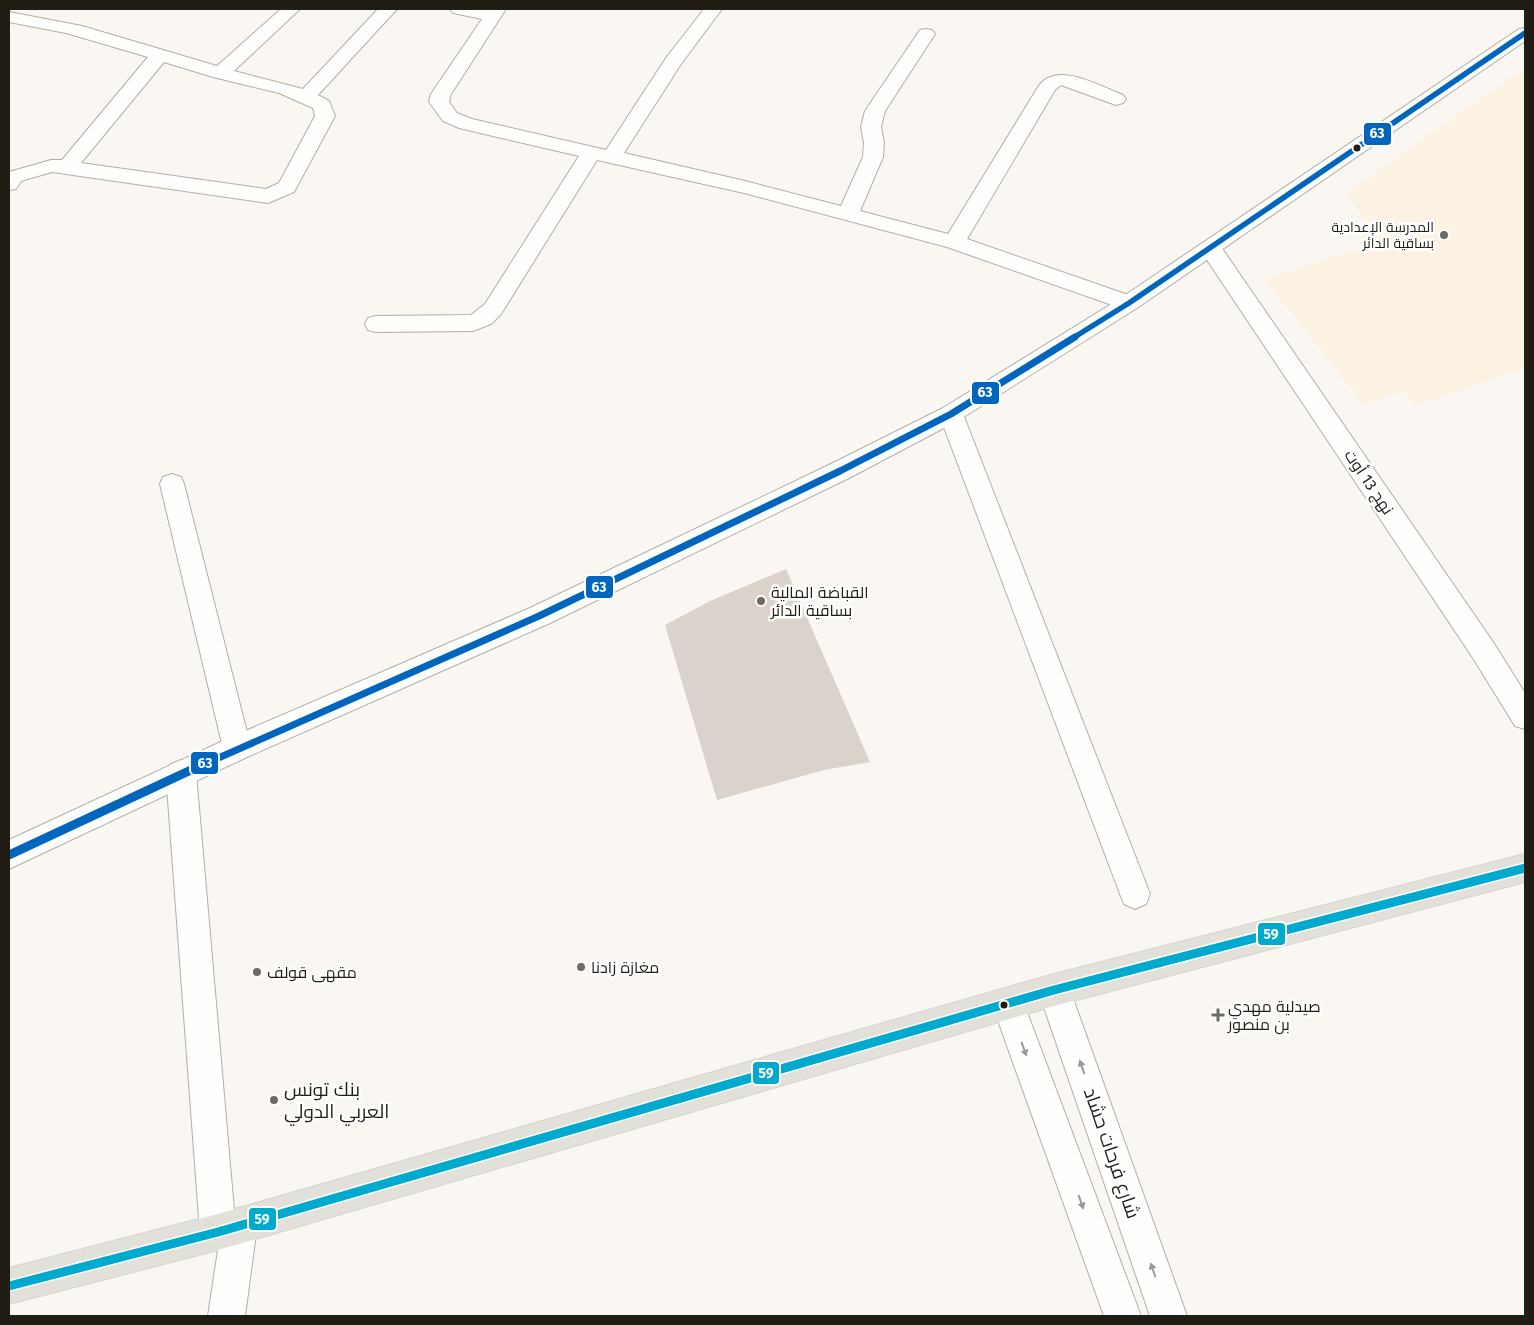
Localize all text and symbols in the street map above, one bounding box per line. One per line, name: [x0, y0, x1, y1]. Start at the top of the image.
line badge: 63: [1363, 122, 1392, 146]
text: 63: [1369, 125, 1385, 142]
unlabelled marker: [1352, 143, 1362, 153]
place label: المدرسة الإعدادية بساقية الدائر: [1331, 219, 1434, 252]
marker: المدرسة الإعدادية بساقية الدائر: [1438, 229, 1450, 241]
line badge: 63: [971, 381, 1000, 405]
text: 63: [977, 384, 993, 401]
street label: نهج 13 أوت: [1339, 446, 1398, 519]
line badge: 63: [585, 575, 614, 599]
text: 63: [591, 579, 607, 596]
place label: القباضة المالية بساقية الدائر: [770, 583, 869, 620]
marker: القباضة المالية بساقية الدائر: [755, 595, 767, 607]
line badge: 63: [190, 751, 219, 775]
text: 63: [197, 755, 213, 772]
line badge: 59: [1257, 922, 1286, 946]
text: 59: [1263, 926, 1279, 943]
place label: مغازة زادنا: [591, 958, 659, 977]
marker: مغازة زادنا: [575, 961, 587, 973]
place label: مقهى قولف: [267, 963, 357, 983]
marker: مقهى قولف: [251, 966, 263, 978]
place label: صيدلية مهدي بن منصور: [1227, 997, 1321, 1035]
unlabelled marker: [999, 1000, 1009, 1010]
marker: صيدلية مهدي بن منصور: [1212, 1009, 1224, 1021]
one-way arrow: [1021, 1042, 1028, 1057]
one-way arrow: [1078, 1060, 1085, 1075]
line badge: 59: [752, 1061, 780, 1085]
text: 59: [758, 1065, 774, 1082]
place label: بنك تونس العربي الدولي: [284, 1078, 389, 1126]
street label: شارع فرحات حشاد: [1077, 1085, 1145, 1222]
marker: بنك تونس العربي الدولي: [268, 1094, 280, 1106]
one-way arrow: [1077, 1195, 1085, 1210]
line badge: 59: [248, 1207, 277, 1231]
text: 59: [254, 1211, 270, 1228]
one-way arrow: [1149, 1263, 1156, 1278]

